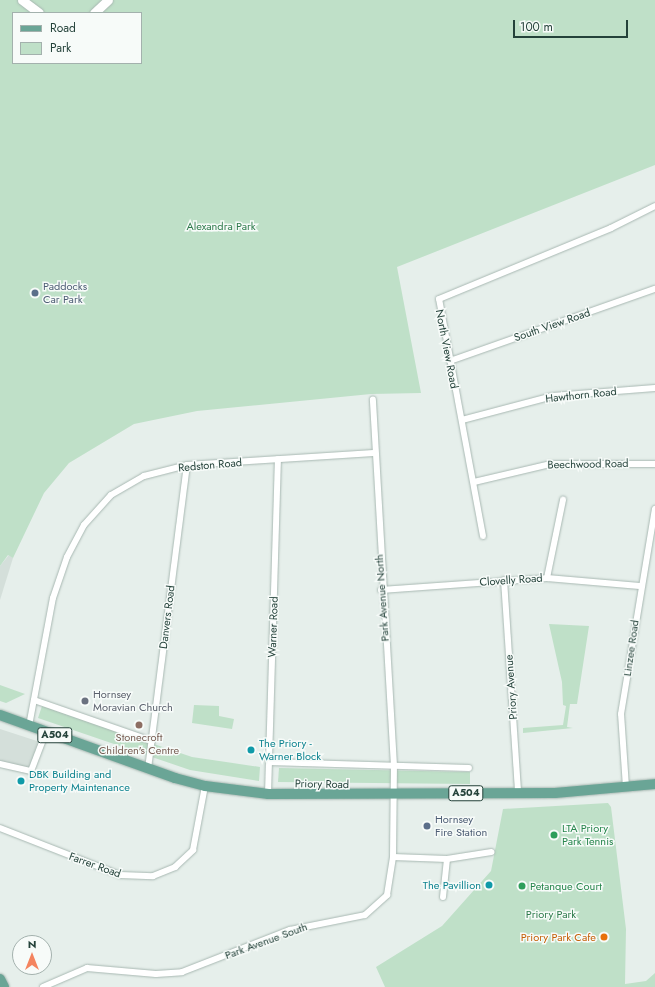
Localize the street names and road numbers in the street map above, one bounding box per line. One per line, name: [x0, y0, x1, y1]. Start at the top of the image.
street label: South View Road: [512, 306, 592, 344]
street label: North View Road: [433, 308, 461, 390]
street label: Hawthorn Road: [545, 385, 617, 405]
street label: Redston Road: [178, 456, 242, 474]
street label: Beechwood Road: [547, 457, 629, 471]
street label: Park Avenue North: [372, 554, 392, 642]
street label: Clovelly Road: [479, 571, 543, 589]
street label: Danvers Road: [157, 584, 177, 650]
street label: Warner Road: [265, 596, 281, 658]
street label: Linzee Road: [621, 619, 641, 677]
street label: Priory Avenue: [502, 654, 520, 720]
road number: A504: [37, 727, 73, 743]
street label: Priory Road: [295, 777, 349, 791]
road number: A504: [448, 785, 484, 801]
street label: Farrer Road: [67, 850, 123, 880]
street label: Park Avenue South: [223, 920, 309, 962]

